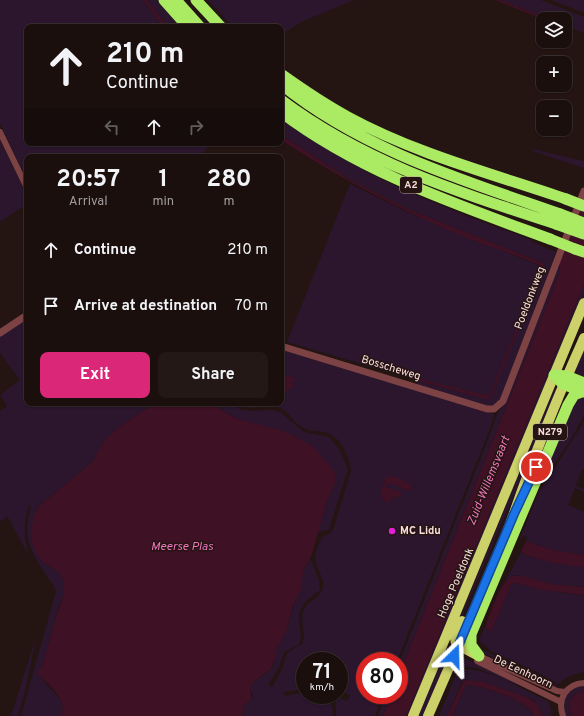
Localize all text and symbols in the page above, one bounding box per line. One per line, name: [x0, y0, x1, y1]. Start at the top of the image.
map controls: [536, 12, 572, 136]
button: layers: [536, 12, 572, 48]
text: 210 m: [106, 37, 184, 73]
icon: ahead: [40, 40, 92, 92]
button: +: [536, 56, 572, 92]
text: Continue: [106, 72, 178, 95]
button: −: [536, 100, 572, 136]
icon: left: [101, 116, 123, 138]
icon: ahead: [143, 116, 165, 138]
icon: right: [185, 116, 207, 138]
text: 20:57: [56, 165, 120, 195]
text: 1: [159, 165, 168, 195]
text: 280: [206, 165, 252, 195]
road number: A2: [400, 177, 422, 193]
text: Arrival: [69, 194, 108, 210]
text: min: [153, 194, 174, 210]
text: m: [224, 194, 235, 210]
icon: ahead: [40, 239, 62, 261]
text: Continue: [74, 241, 136, 260]
text: 210 m: [227, 241, 268, 260]
street label: Poeldonkweg: [512, 265, 548, 331]
icon: arrive: [40, 295, 62, 317]
text: Arrive at destination: [74, 297, 217, 316]
text: 70 m: [235, 297, 268, 316]
button: Exit: [40, 352, 150, 398]
button: Share: [158, 352, 268, 398]
street label: Bosscheweg: [360, 352, 422, 384]
road number: N279: [533, 424, 567, 440]
water label: Zuid-Willemsvaart: [464, 433, 514, 528]
pin: [519, 450, 553, 484]
icon: arrive: [525, 456, 547, 478]
place label: MC Lidu: [400, 524, 441, 538]
marker: MC Lidu: [387, 526, 397, 536]
water label: Meerse Plas: [151, 539, 214, 555]
street label: Hoge Poeldonk: [435, 546, 477, 620]
position arrow: [433, 635, 475, 677]
speed limit sign: 80: [356, 652, 408, 704]
street label: De Eenhoorn: [491, 652, 555, 692]
text: 71: [312, 660, 332, 686]
text: km/h: [310, 681, 334, 694]

